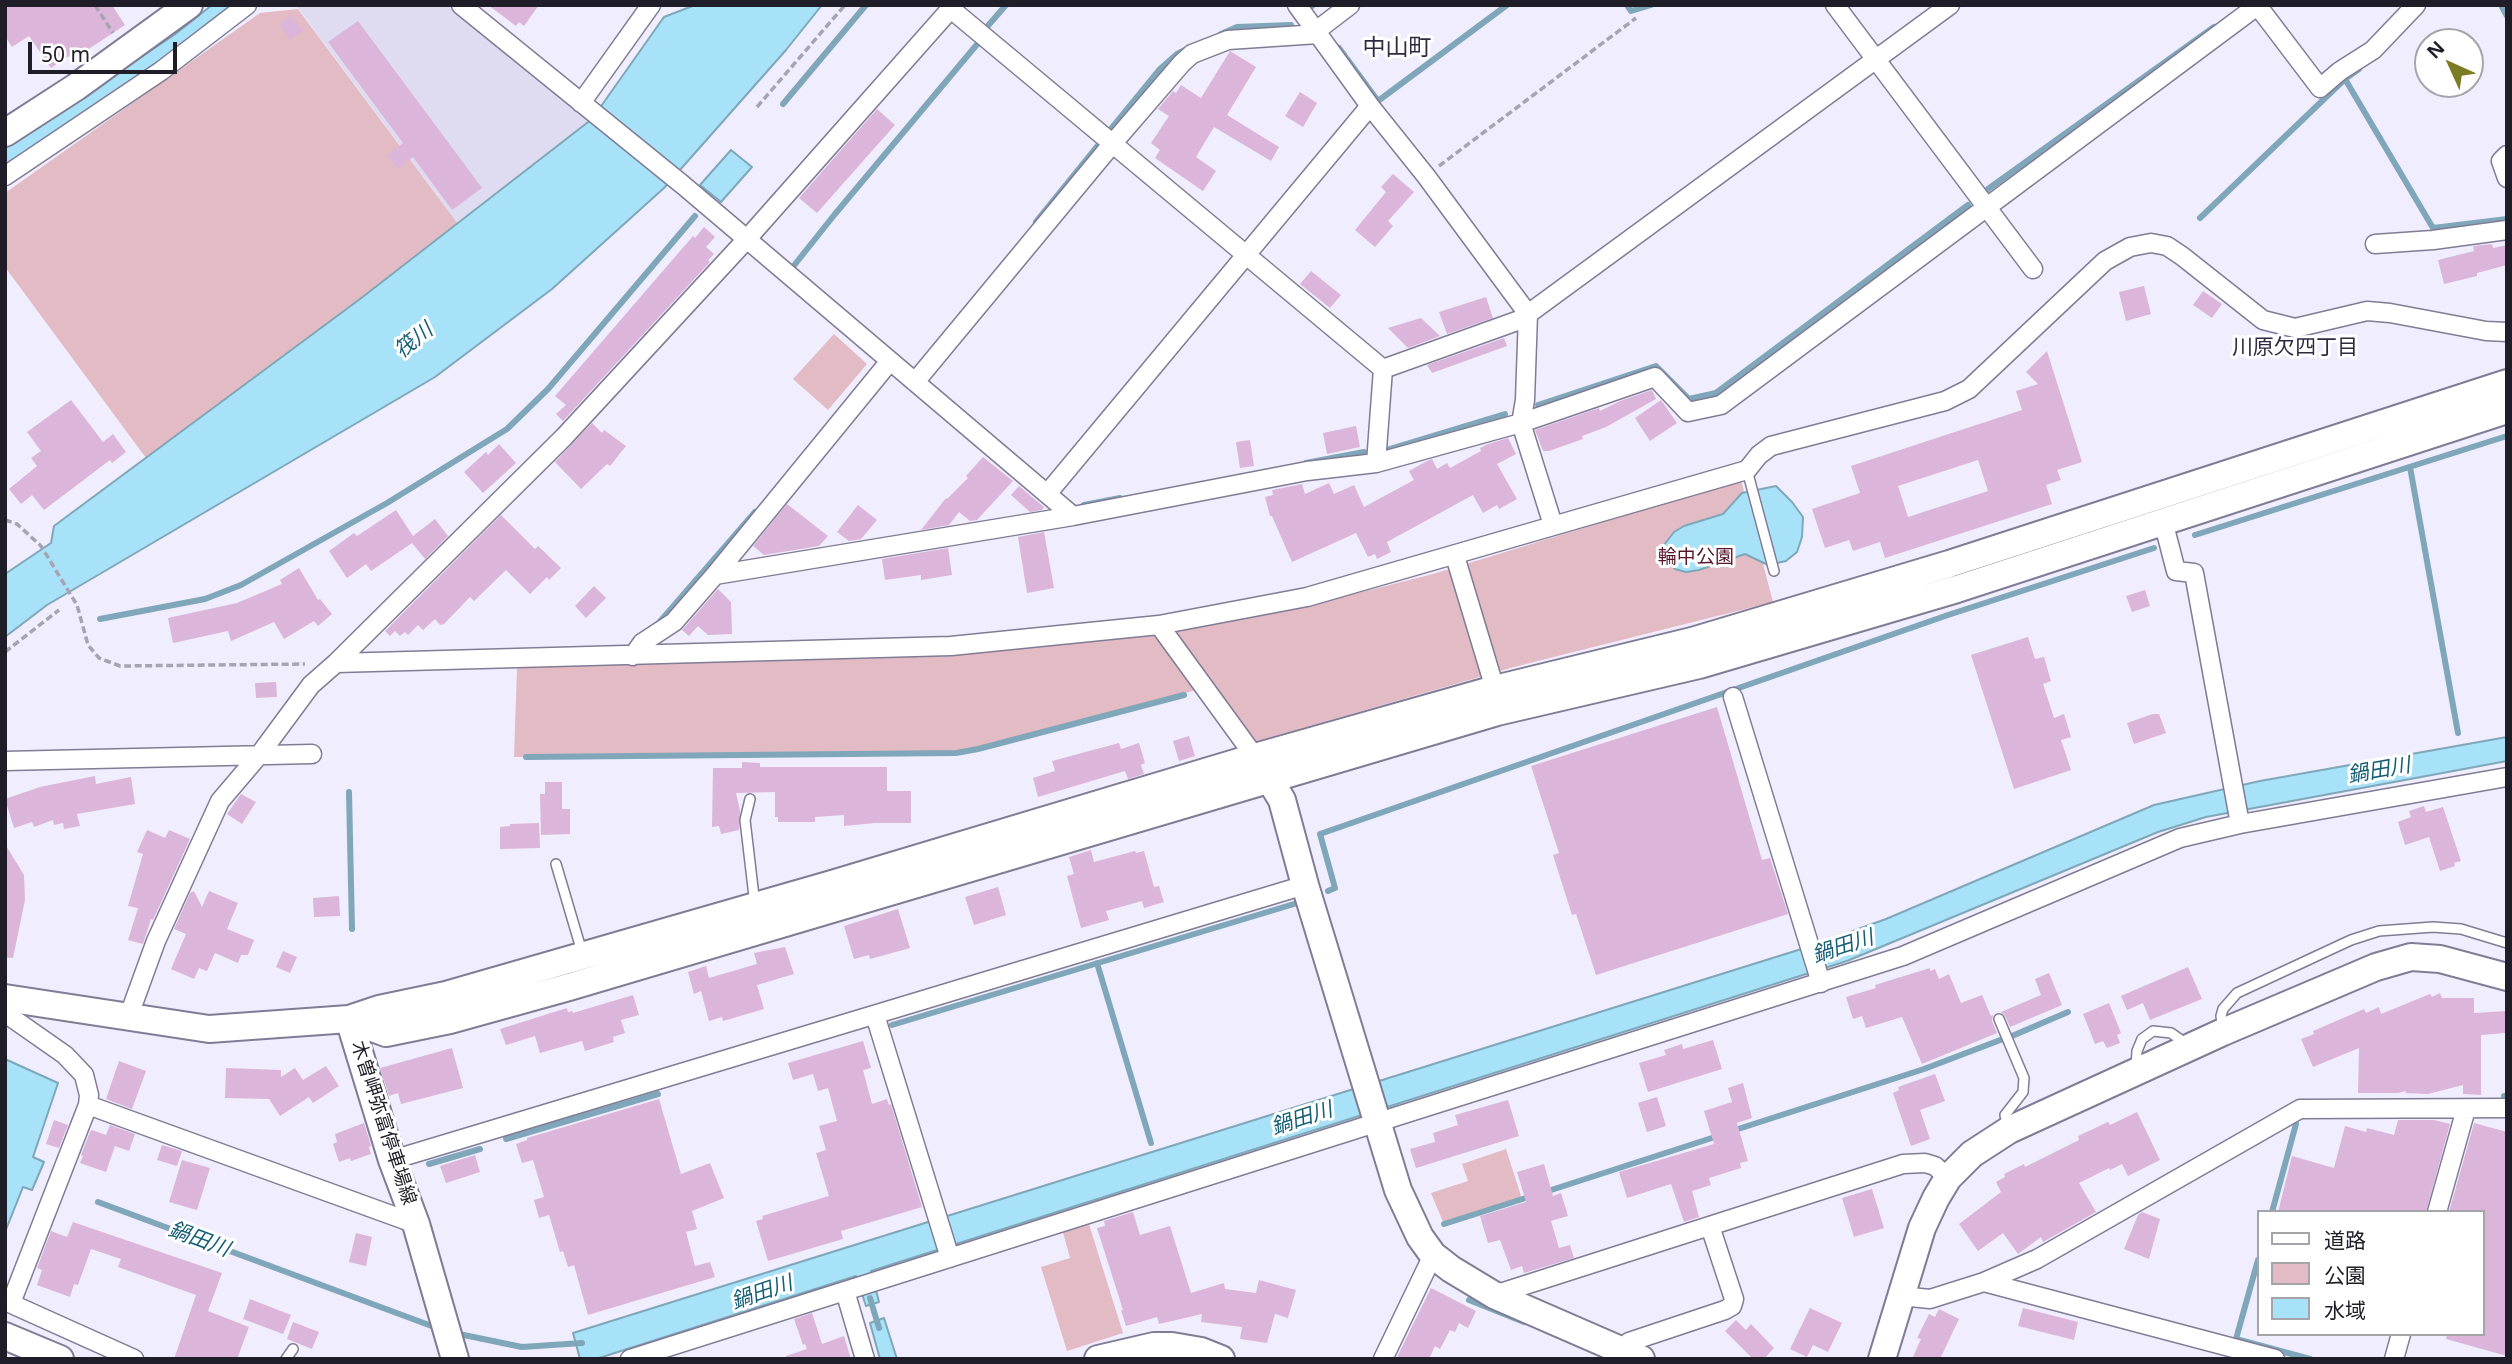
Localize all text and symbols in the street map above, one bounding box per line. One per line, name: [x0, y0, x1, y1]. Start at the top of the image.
scale bar: [32, 28, 180, 72]
north arrow: [2414, 28, 2484, 98]
district label: 中山町: [1363, 34, 1431, 62]
text: N: [2421, 35, 2450, 64]
text: 50 m: [41, 40, 90, 68]
water label: 筏川: [390, 318, 438, 364]
district label: 川原欠四丁目: [2232, 335, 2358, 361]
park label: 輪中公園: [1658, 547, 1734, 569]
water label: 鍋田川: [2346, 753, 2412, 789]
water label: 鍋田川: [1809, 925, 1877, 969]
street label: 木曽岬弥富停車場線: [346, 1038, 420, 1208]
water label: 鍋田川: [1268, 1097, 1336, 1141]
legend: [2256, 1210, 2484, 1336]
water label: 鍋田川: [165, 1217, 233, 1263]
text: 道路: [2324, 1226, 2366, 1254]
text: 公園: [2324, 1261, 2366, 1289]
water label: 鍋田川: [728, 1271, 796, 1315]
text: 水域: [2324, 1296, 2366, 1324]

